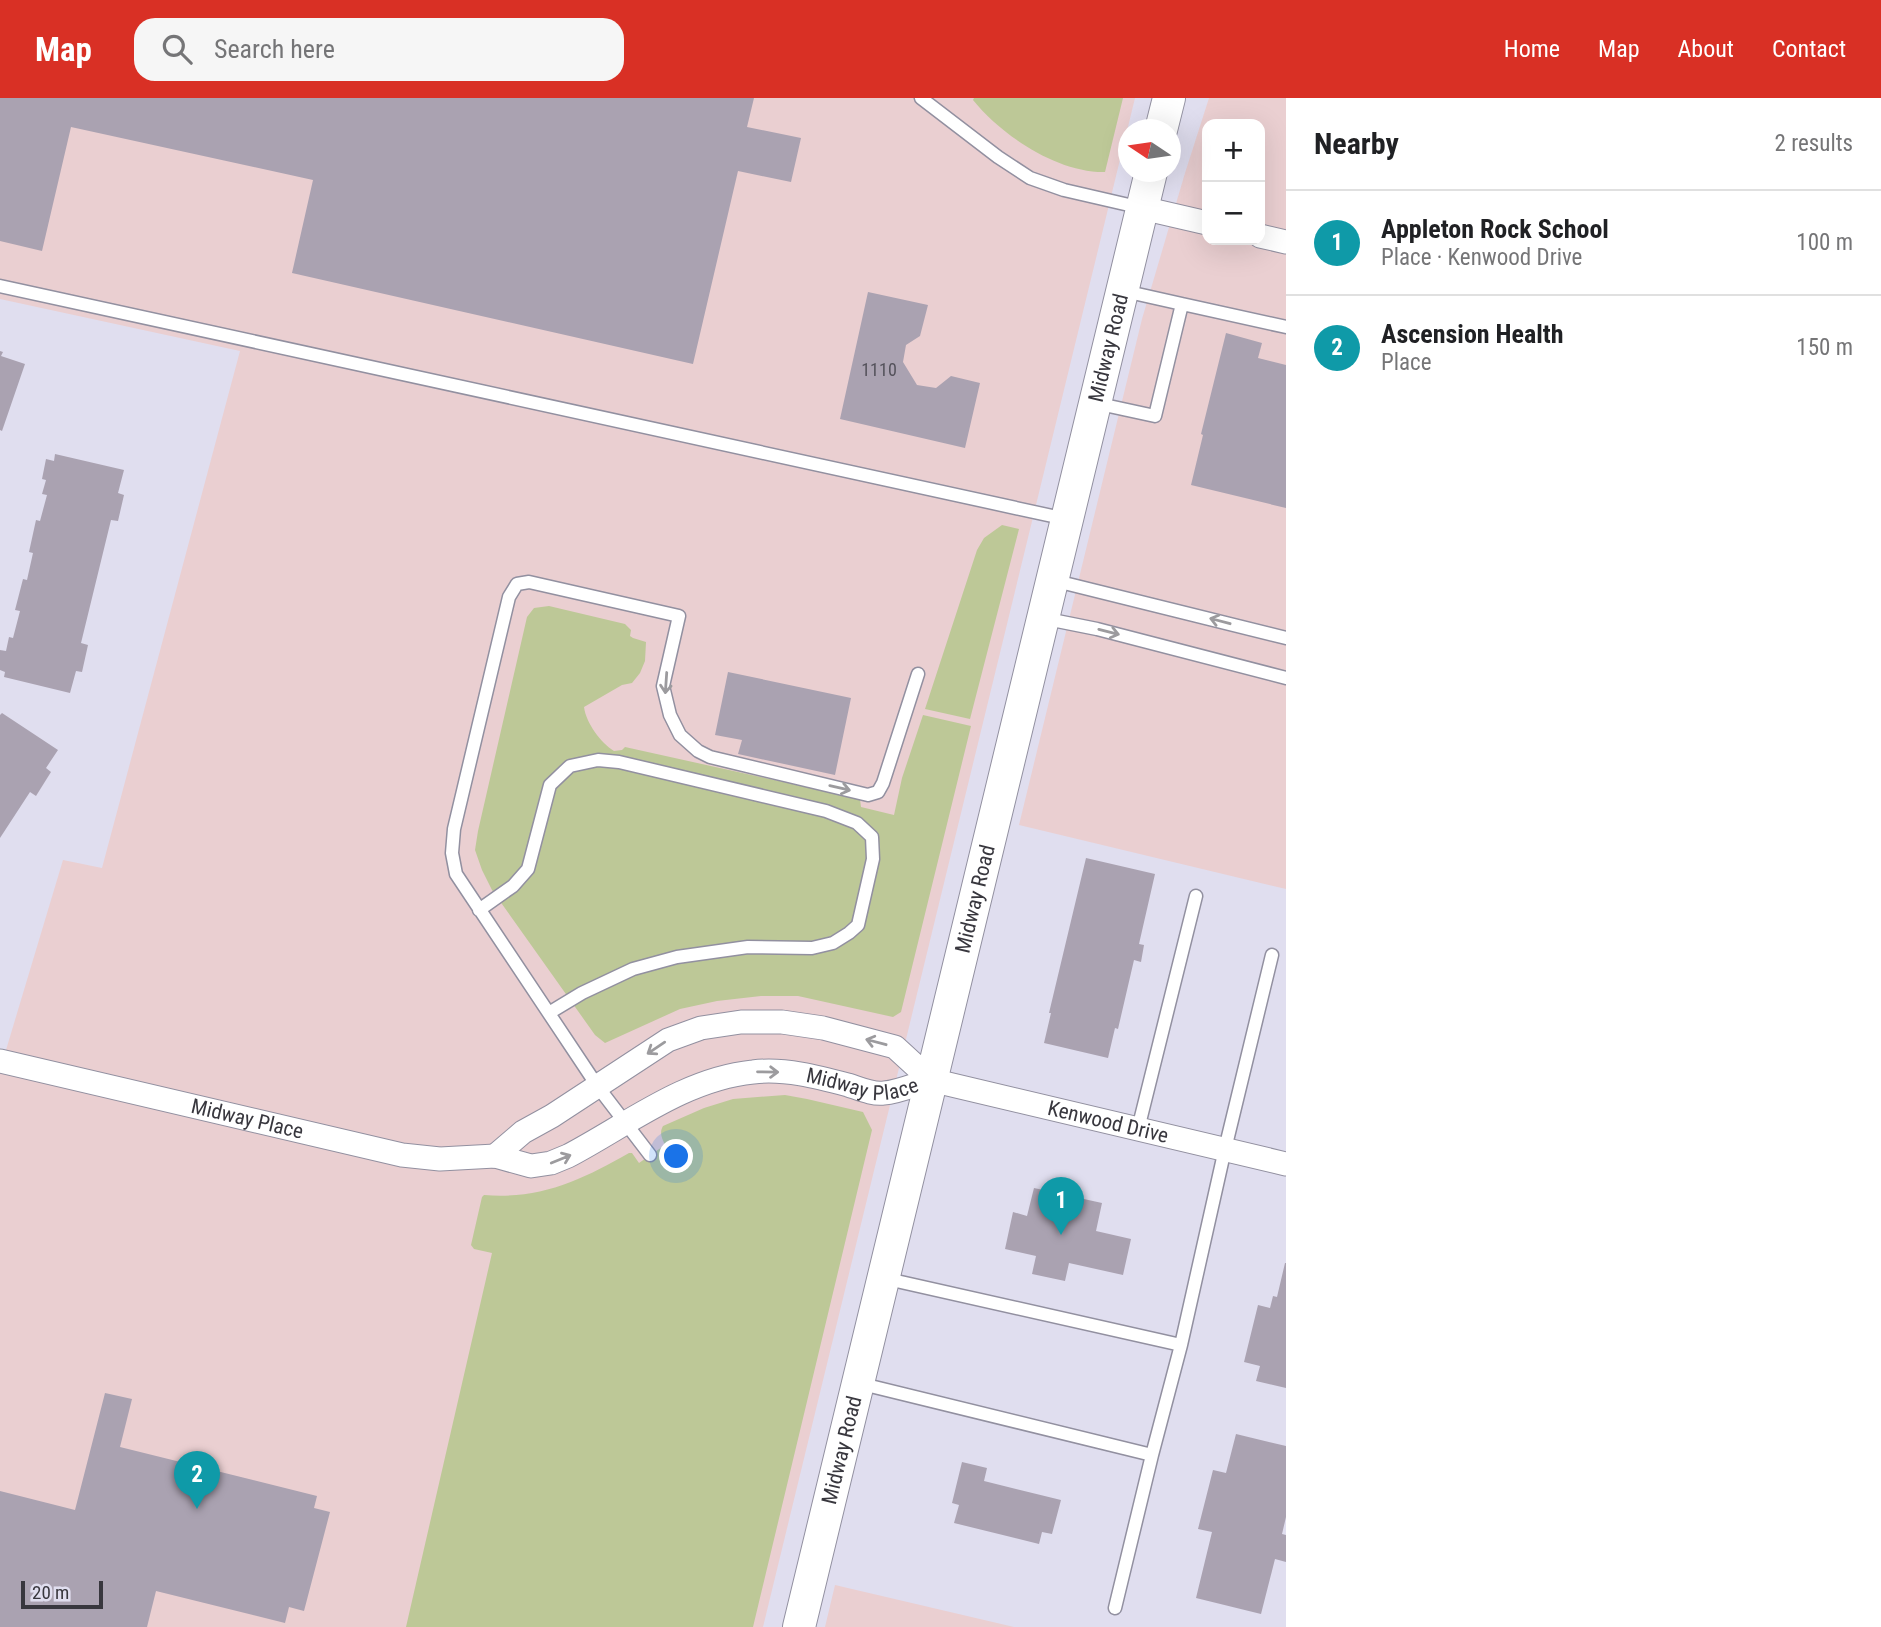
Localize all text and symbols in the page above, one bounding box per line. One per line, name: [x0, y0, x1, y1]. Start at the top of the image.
search box: [134, 18, 624, 81]
text: Map: [35, 30, 92, 69]
icon: search: [158, 30, 196, 68]
text: Search here: [214, 34, 335, 64]
text: Home: [1504, 35, 1560, 63]
text: Map: [1598, 35, 1640, 63]
text: About: [1678, 35, 1734, 63]
text: Contact: [1772, 35, 1846, 63]
north arrow: [1118, 119, 1181, 182]
map controls: [1202, 119, 1265, 245]
button: +: [1202, 119, 1265, 182]
text: Nearby: [1314, 126, 1399, 161]
text: 2 results: [1775, 130, 1853, 157]
button: −: [1202, 182, 1265, 245]
text: Appleton Rock School: [1381, 214, 1609, 244]
text: 1: [1331, 229, 1343, 256]
text: 100 m: [1796, 229, 1853, 256]
text: Place · Kenwood Drive: [1381, 244, 1582, 271]
street label: Midway Road: [1084, 291, 1133, 404]
text: Ascension Health: [1381, 319, 1564, 349]
text: 2: [1331, 334, 1343, 361]
text: 150 m: [1796, 334, 1853, 361]
text: Place: [1381, 349, 1431, 376]
house number: 1110: [861, 359, 897, 380]
one-way arrow: [1209, 614, 1232, 627]
one-way arrow: [1097, 626, 1120, 639]
one-way arrow: [659, 671, 672, 693]
one-way arrow: [829, 782, 851, 795]
street label: Midway Road: [950, 843, 1000, 956]
one-way arrow: [865, 1035, 888, 1048]
one-way arrow: [646, 1042, 666, 1056]
street label: Midway Place: [804, 1063, 921, 1106]
one-way arrow: [756, 1065, 779, 1079]
street label: Midway Place: [189, 1094, 306, 1144]
street label: Kenwood Drive: [1045, 1096, 1171, 1148]
your location: [659, 1139, 693, 1173]
one-way arrow: [550, 1151, 571, 1164]
pin: 1: [1038, 1177, 1084, 1235]
street label: Midway Road: [817, 1394, 866, 1507]
pin: 2: [174, 1451, 220, 1509]
scale bar: [21, 1578, 103, 1610]
text: 20 m: [32, 1581, 69, 1604]

